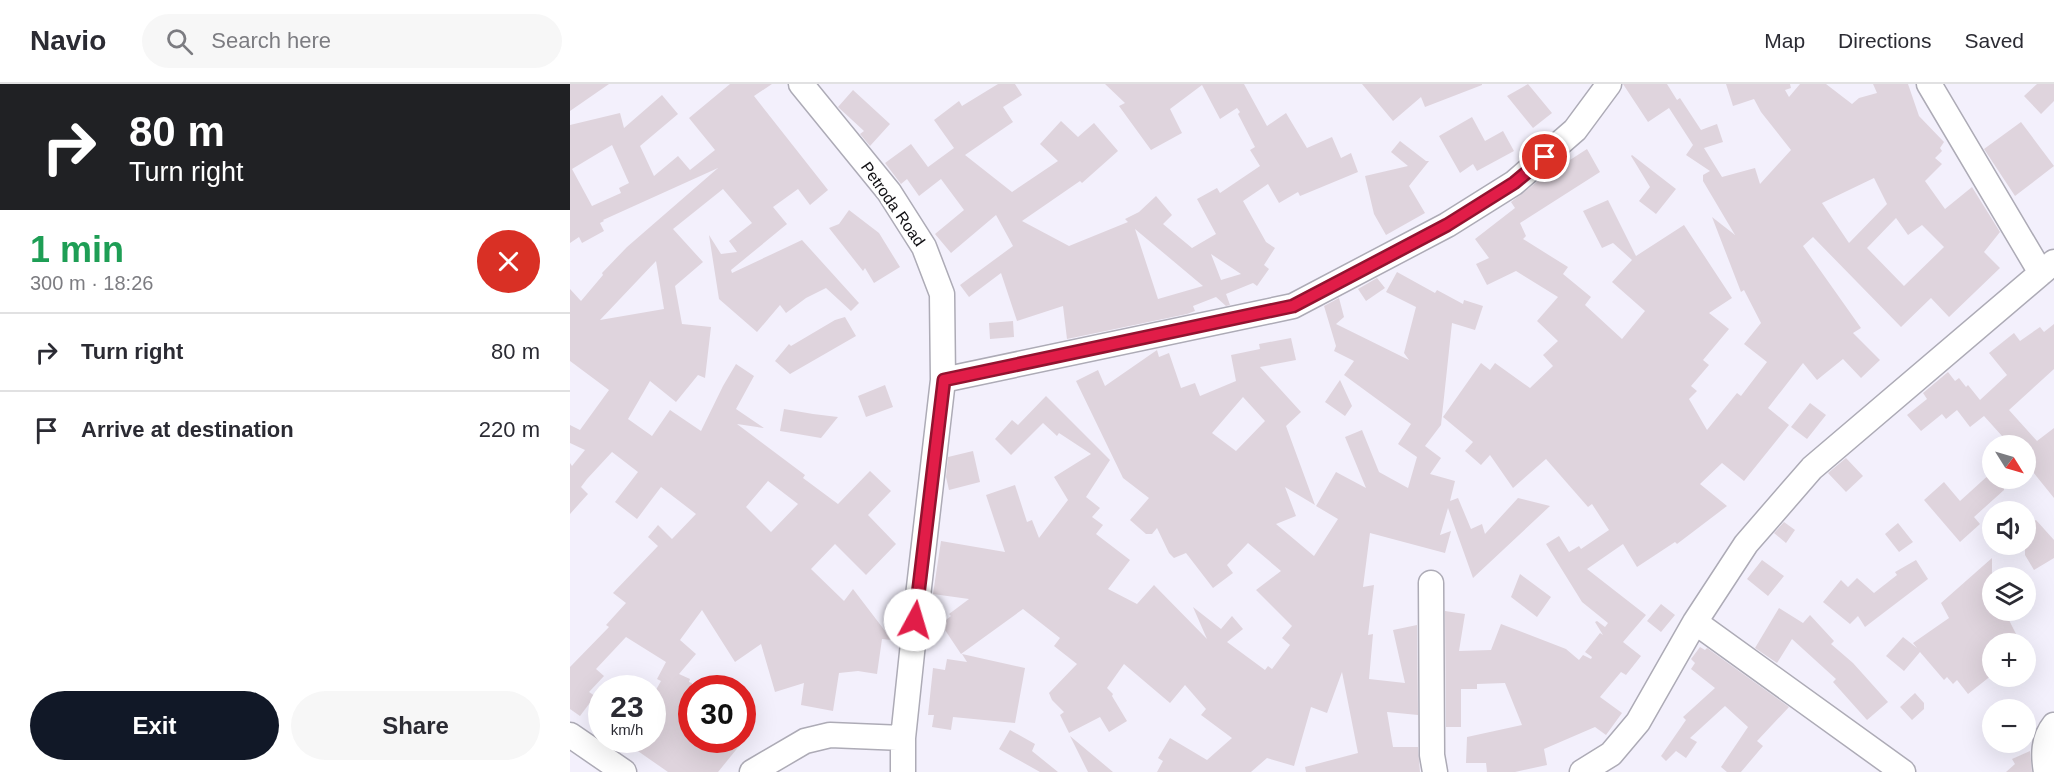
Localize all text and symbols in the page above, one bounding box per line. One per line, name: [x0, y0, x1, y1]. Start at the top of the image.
search box: [142, 14, 562, 68]
text: Navio: [30, 25, 106, 56]
icon: search: [163, 25, 196, 58]
text: Search here: [211, 28, 331, 53]
text: Map: [1764, 29, 1805, 52]
text: Directions: [1838, 29, 1931, 52]
text: Saved: [1964, 29, 2024, 52]
icon: right: [30, 108, 108, 186]
text: 80 m: [129, 108, 225, 155]
pin: [1519, 131, 1570, 182]
icon: arrive: [1528, 140, 1561, 173]
text: Turn right: [129, 157, 244, 187]
street label: Petroda Road: [858, 159, 928, 249]
text: 1 min: [30, 229, 124, 270]
button: close: [477, 230, 540, 293]
text: 300 m · 18:26: [30, 272, 153, 294]
icon: right: [30, 336, 63, 369]
text: Turn right: [81, 339, 183, 364]
text: 80 m: [491, 339, 540, 364]
icon: arrive: [30, 414, 63, 447]
text: Arrive at destination: [81, 417, 294, 442]
text: 220 m: [479, 417, 540, 442]
north arrow: [1982, 435, 2036, 489]
map controls: [1982, 435, 2036, 753]
button: sound: [1982, 501, 2036, 555]
button: layers: [1982, 567, 2036, 621]
position arrow: [883, 588, 947, 652]
button: +: [1982, 633, 2036, 687]
speed limit sign: 30: [678, 675, 756, 753]
text: 23: [610, 690, 644, 723]
button: Exit: [30, 691, 279, 760]
button: Share: [291, 691, 540, 760]
button: −: [1982, 699, 2036, 753]
text: km/h: [611, 721, 643, 738]

